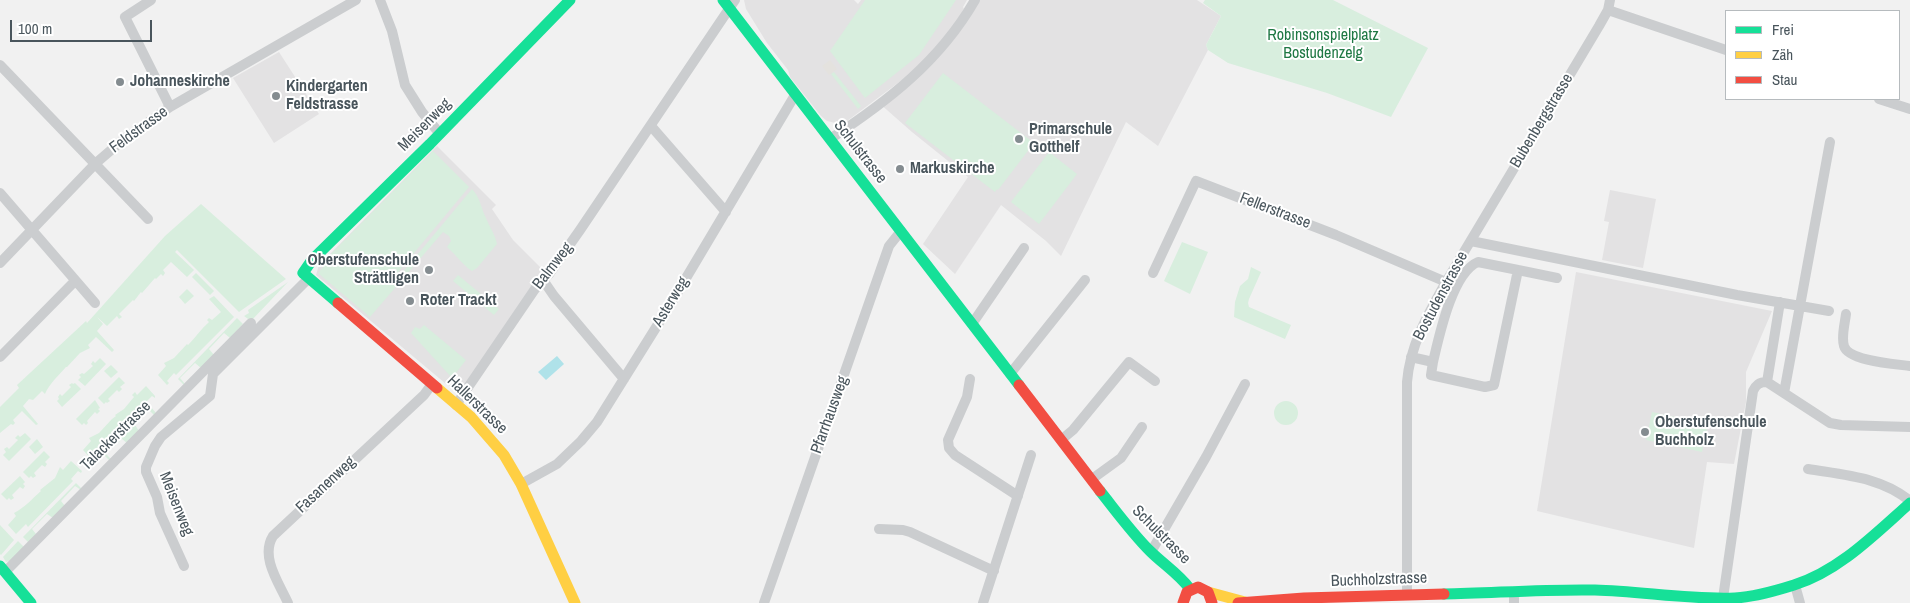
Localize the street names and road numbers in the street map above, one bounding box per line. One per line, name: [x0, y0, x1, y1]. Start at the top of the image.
street label: Bubenbergstrasse: [1506, 70, 1578, 172]
street label: Meisenweg: [394, 94, 456, 156]
street label: Feldstrasse: [106, 102, 172, 158]
street label: Schulstrasse: [829, 116, 891, 188]
street label: Fellerstrasse: [1237, 189, 1313, 233]
street label: Balmweg: [529, 239, 577, 293]
street label: Bostudenstrasse: [1410, 248, 1472, 344]
street label: Asterweg: [649, 274, 693, 330]
street label: Hallerstrasse: [443, 372, 511, 438]
street label: Pfarrhausweg: [807, 374, 853, 456]
street label: Talackerstrasse: [77, 397, 155, 475]
street label: Fasanenweg: [292, 453, 360, 517]
street label: Meisenweg: [155, 469, 197, 539]
street label: Schulstrasse: [1128, 502, 1194, 568]
street label: Buchholzstrasse: [1331, 569, 1427, 591]

